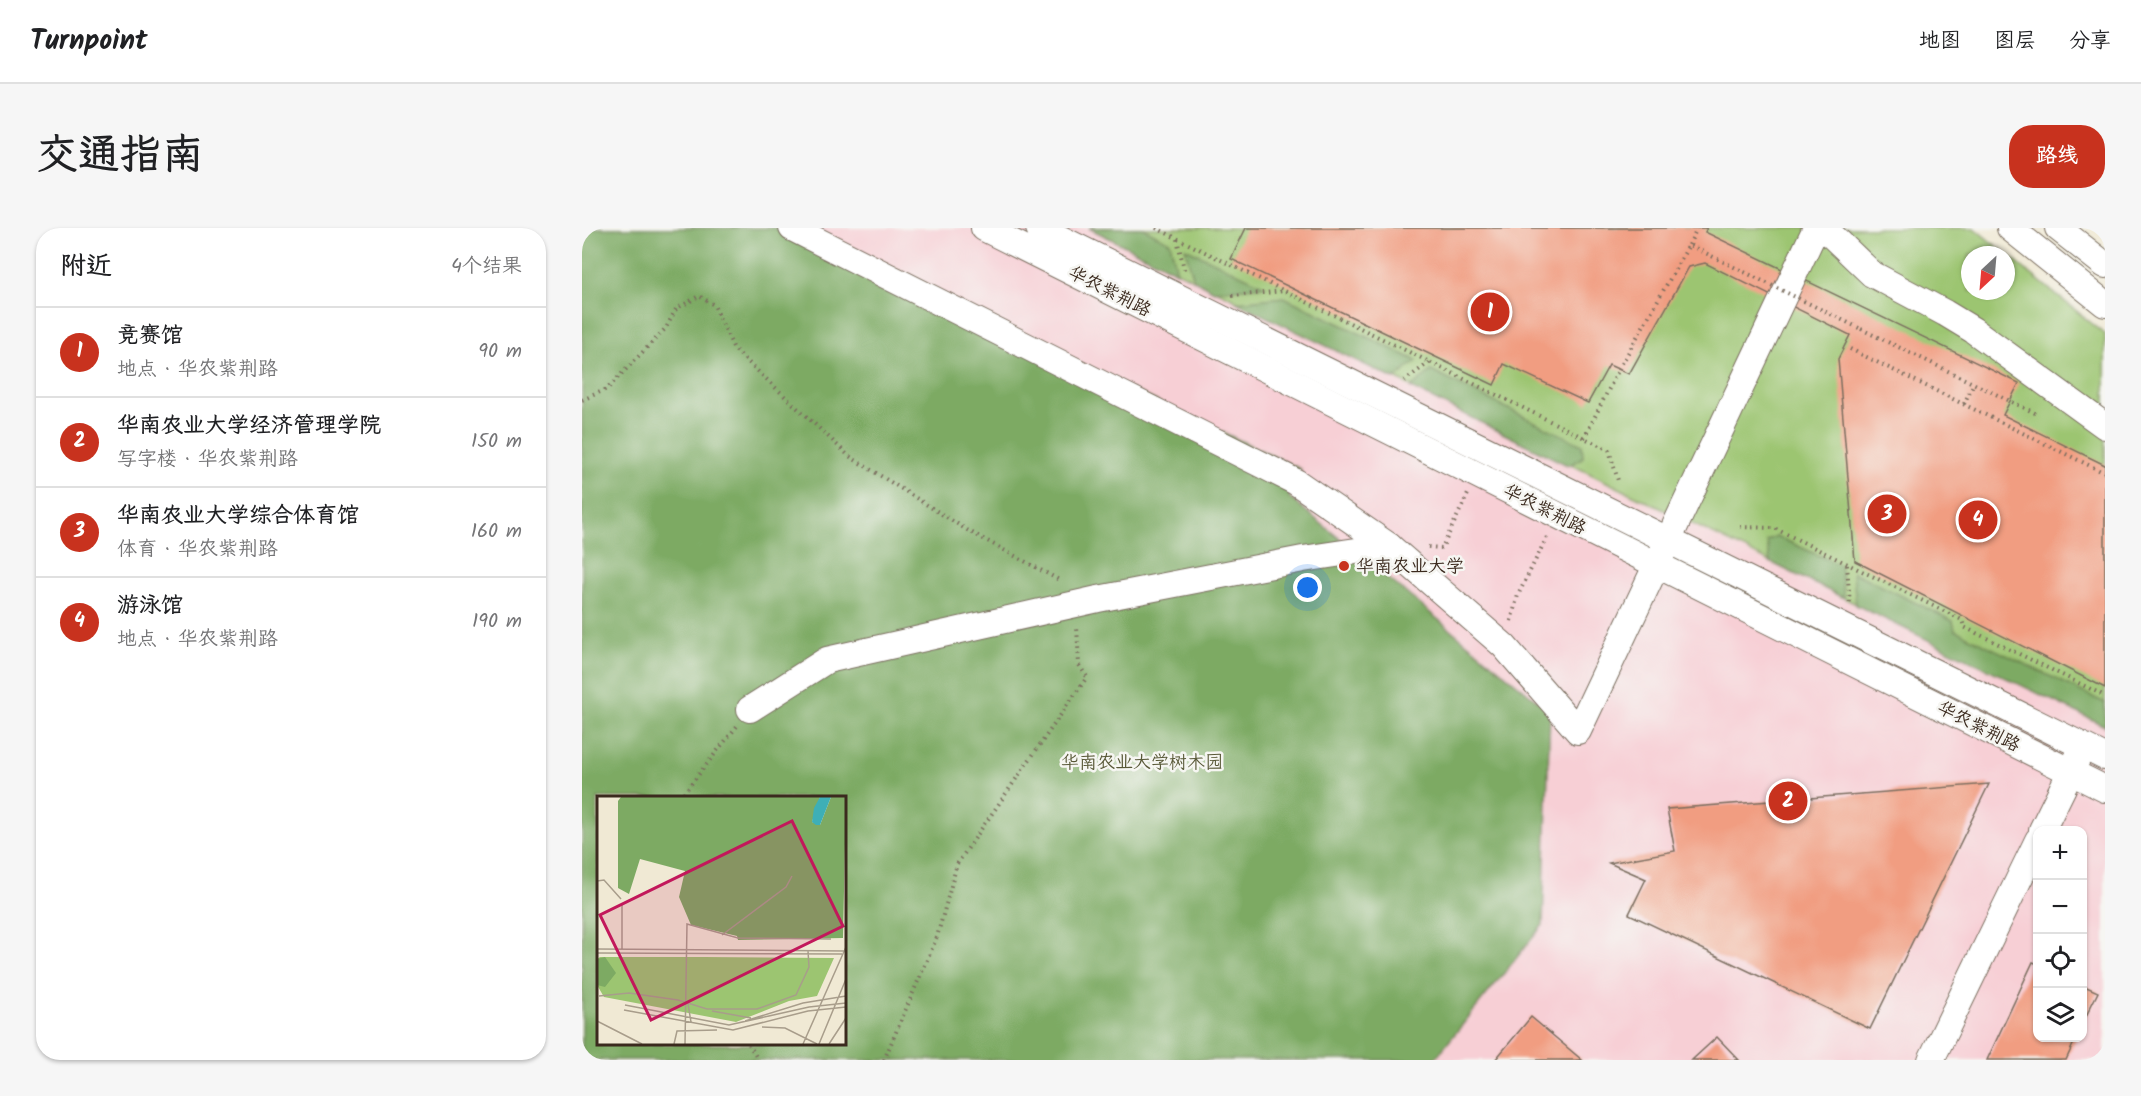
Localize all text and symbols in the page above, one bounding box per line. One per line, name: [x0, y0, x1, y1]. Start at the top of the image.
text: Turnpoint: [30, 19, 148, 64]
text: 地图: [1919, 25, 1961, 58]
text: 图层: [1994, 25, 2036, 58]
text: 分享: [2069, 25, 2111, 58]
text: 交通指南: [36, 123, 204, 190]
button: 路线: [2009, 125, 2105, 188]
text: 附近: [60, 246, 112, 288]
north arrow: [1961, 246, 2015, 300]
text: 4个结果: [451, 251, 522, 283]
street label: 华农紫荆路: [1063, 259, 1156, 326]
pin: 1: [1470, 290, 1510, 334]
text: 竞赛馆: [117, 319, 183, 354]
text: 1: [76, 336, 83, 368]
text: 90 m: [478, 336, 522, 368]
text: 地点 · 华农紫荆路: [117, 354, 278, 386]
text: 华南农业大学经济管理学院: [117, 409, 381, 444]
text: 2: [74, 426, 85, 458]
text: 150 m: [471, 426, 522, 458]
text: 写字楼 · 华农紫荆路: [117, 444, 298, 476]
street label: 华农紫荆路: [1498, 477, 1591, 544]
pin: 3: [1868, 492, 1906, 536]
pin: 4: [1958, 498, 1998, 542]
text: 华南农业大学综合体育馆: [117, 499, 359, 534]
text: 3: [74, 516, 85, 548]
text: 160 m: [471, 516, 522, 548]
text: 体育 · 华农紫荆路: [117, 534, 278, 566]
place label: 华南农业大学: [1356, 553, 1464, 582]
marker: 华南农业大学: [1337, 559, 1351, 573]
your location: [1293, 573, 1322, 602]
text: 游泳馆: [117, 589, 183, 624]
text: 4: [74, 606, 85, 638]
text: 190 m: [472, 606, 522, 638]
text: 地点 · 华农紫荆路: [117, 624, 278, 656]
street label: 华农紫荆路: [1932, 694, 2025, 761]
park label: 华南农业大学树木园: [1061, 749, 1223, 778]
pin: 2: [1768, 778, 1808, 824]
inset map: [597, 796, 846, 1045]
map controls: [2033, 826, 2087, 1042]
button: +: [2033, 826, 2087, 880]
button: −: [2033, 880, 2087, 934]
button: locate: [2033, 934, 2087, 988]
button: layers: [2033, 988, 2087, 1042]

